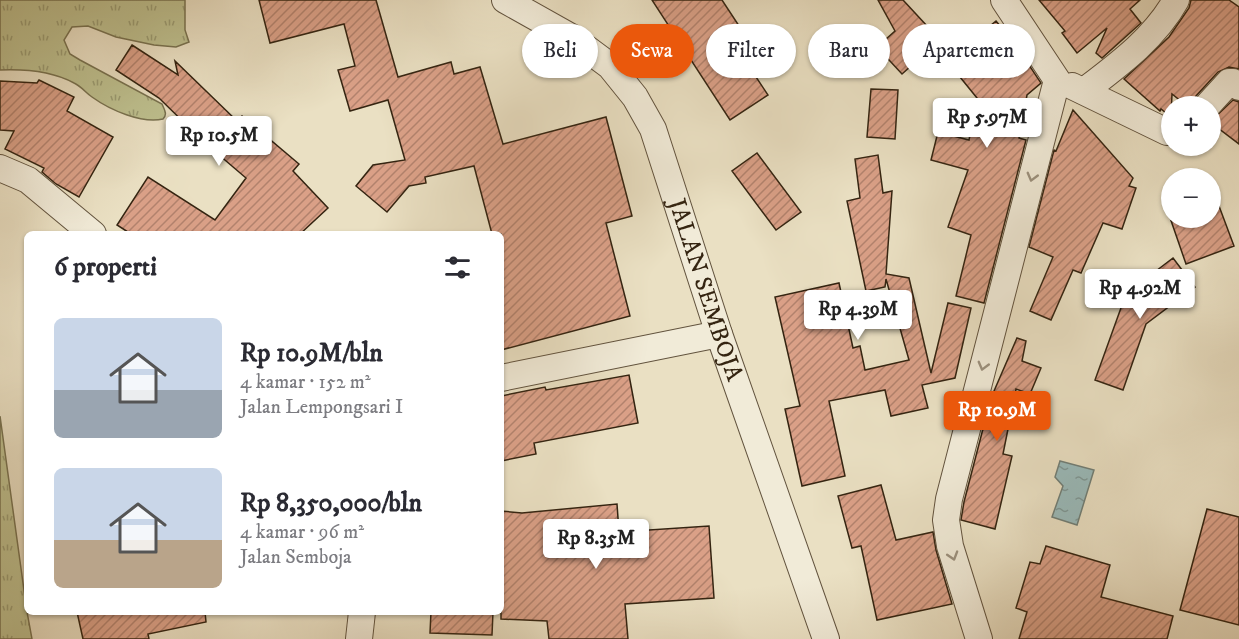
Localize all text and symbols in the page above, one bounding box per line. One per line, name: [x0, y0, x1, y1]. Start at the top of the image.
chip: Beli: [522, 24, 598, 78]
chip: Sewa: [610, 24, 694, 78]
chip: Filter: [706, 24, 796, 78]
chip: Baru: [808, 24, 890, 78]
chip: Apartemen: [902, 24, 1035, 78]
map controls: [1161, 96, 1221, 228]
button: +: [1161, 96, 1221, 156]
pin: Rp 5.97M: [925, 98, 1049, 149]
text: Rp 5.97M: [947, 105, 1027, 130]
pin: Rp 10.5M: [157, 116, 281, 167]
text: Rp 10.5M: [180, 123, 258, 148]
button: −: [1161, 168, 1221, 228]
one-way arrow: [1027, 172, 1040, 182]
street label: JALAN SEMBOJA: [661, 193, 750, 386]
text: 6 properti: [54, 251, 157, 284]
icon: filters: [441, 251, 474, 284]
pin: Rp 4.92M: [1078, 269, 1202, 320]
text: Rp 4.92M: [1099, 276, 1181, 301]
pin: Rp 4.39M: [796, 290, 920, 341]
text: Rp 4.39M: [818, 297, 898, 322]
text: Rp 10.9M/bln: [240, 337, 383, 370]
icon: home: [102, 342, 174, 414]
one-way arrow: [978, 361, 991, 371]
text: 4 kamar · 152 m²: [240, 370, 371, 395]
pin: Rp 10.9M: [935, 391, 1059, 442]
text: Jalan Lempongsari I: [240, 395, 403, 420]
text: Rp 10.9M: [958, 398, 1036, 423]
text: Rp 8,350,000/bln: [240, 487, 422, 520]
icon: home: [102, 492, 174, 564]
pin: Rp 8.35M: [534, 519, 658, 570]
text: 4 kamar · 96 m²: [240, 520, 364, 545]
text: Rp 8.35M: [557, 526, 635, 551]
text: Jalan Semboja: [240, 545, 351, 570]
one-way arrow: [945, 550, 958, 561]

